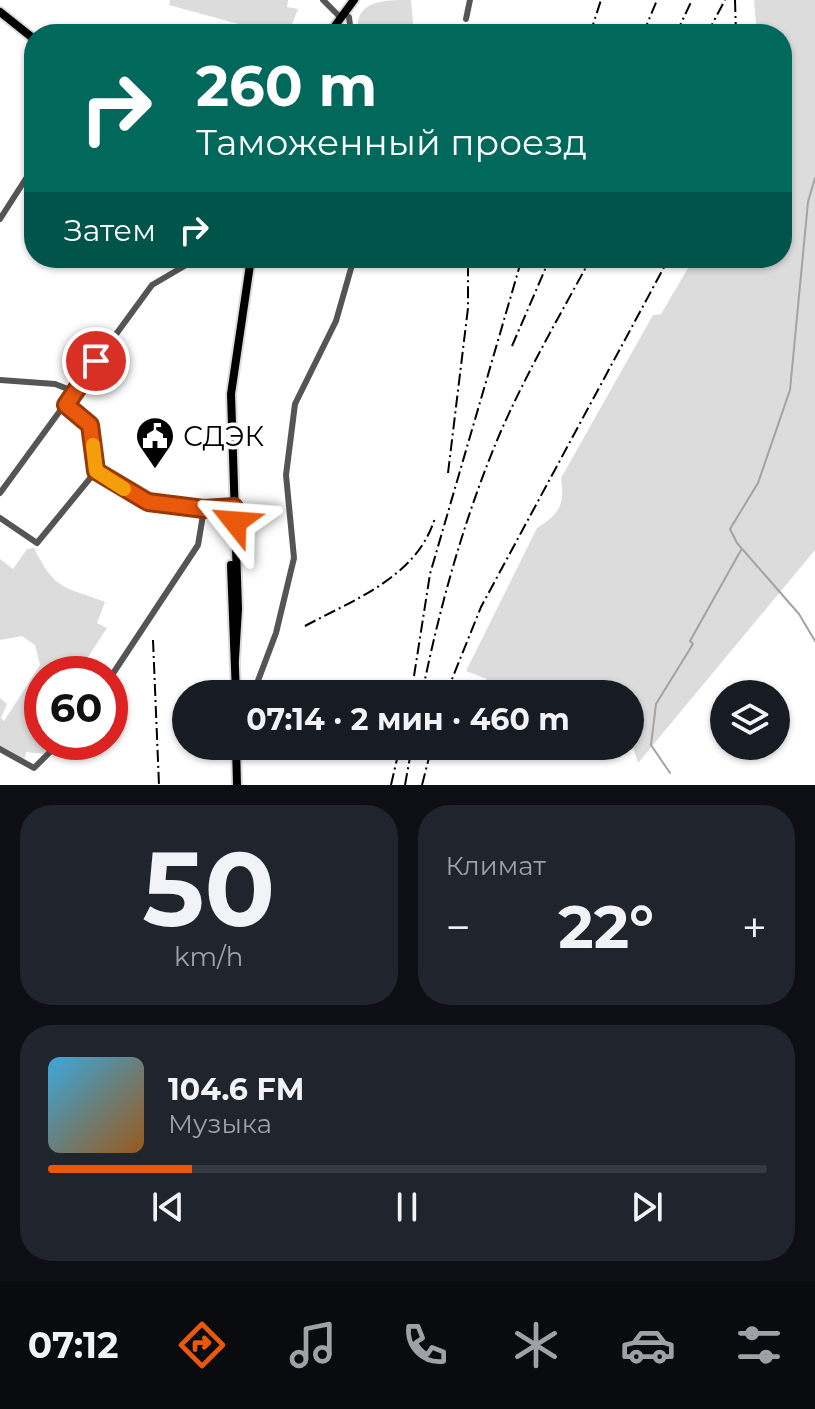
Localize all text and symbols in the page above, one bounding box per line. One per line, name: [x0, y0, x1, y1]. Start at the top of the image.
text: 260 m: [196, 52, 377, 120]
icon: right: [64, 56, 168, 160]
text: Таможенный проезд: [196, 120, 587, 164]
icon: right: [172, 208, 216, 252]
text: Затем: [64, 212, 156, 249]
pin: [62, 327, 130, 395]
icon: arrive: [74, 339, 118, 383]
public building icon: СДЭК: [134, 415, 176, 470]
place label: СДЭК: [183, 419, 265, 453]
position arrow: [193, 480, 277, 564]
speed limit sign: 60: [24, 656, 128, 760]
map controls: [710, 680, 790, 760]
button: layers: [710, 680, 790, 760]
text: 07:14 · 2 мин · 460 m: [246, 701, 570, 738]
text: 50: [143, 825, 275, 952]
text: Климат: [446, 850, 546, 882]
text: 22°: [558, 890, 654, 963]
text: −: [446, 900, 471, 954]
text: +: [742, 900, 767, 954]
text: km/h: [174, 941, 243, 973]
text: 104.6 FM: [168, 1071, 304, 1108]
text: Музыка: [168, 1108, 272, 1140]
icon: previous: [146, 1185, 190, 1229]
icon: pause: [385, 1185, 429, 1229]
icon: next: [625, 1185, 669, 1229]
icon: directions: [174, 1317, 230, 1373]
icon: music: [285, 1317, 341, 1373]
icon: phone: [397, 1317, 453, 1373]
icon: climate: [508, 1317, 564, 1373]
icon: car: [620, 1317, 676, 1373]
icon: filters: [731, 1317, 787, 1373]
text: 07:12: [28, 1323, 118, 1367]

